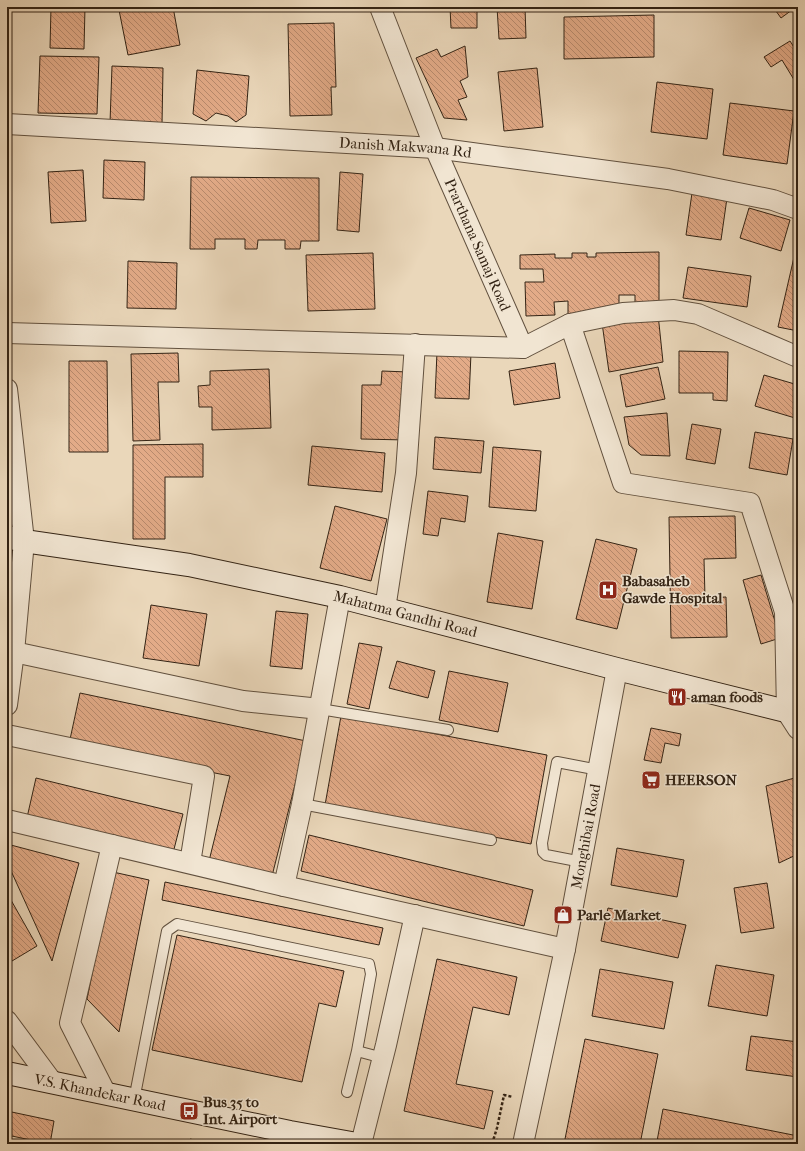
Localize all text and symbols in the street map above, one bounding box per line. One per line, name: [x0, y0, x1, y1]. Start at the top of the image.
street label: Danish Makwana Rd: [339, 134, 473, 162]
street label: Prarthana Samaj Road: [441, 176, 515, 315]
place label: Babasaheb Gawde Hospital: [622, 572, 723, 607]
hospital icon: Babasaheb Gawde Hospital: [597, 579, 619, 601]
street label: Mahatma Gandhi Road: [331, 587, 480, 641]
restaurant icon: aman foods: [666, 686, 688, 708]
place label: aman foods: [691, 688, 763, 706]
supermarket icon: HEERSON: [640, 769, 662, 791]
place label: HEERSON: [665, 771, 737, 789]
street label: Monghibai Road: [567, 782, 605, 890]
shop icon: Parle Market: [552, 904, 574, 926]
place label: Parle Market: [577, 906, 662, 924]
street label: V.S. Khandekar Road: [32, 1070, 168, 1115]
place label: Bus 35 to Int. Airport: [203, 1093, 278, 1128]
bus stop icon: Bus 35 to Int. Airport: [178, 1100, 200, 1122]

